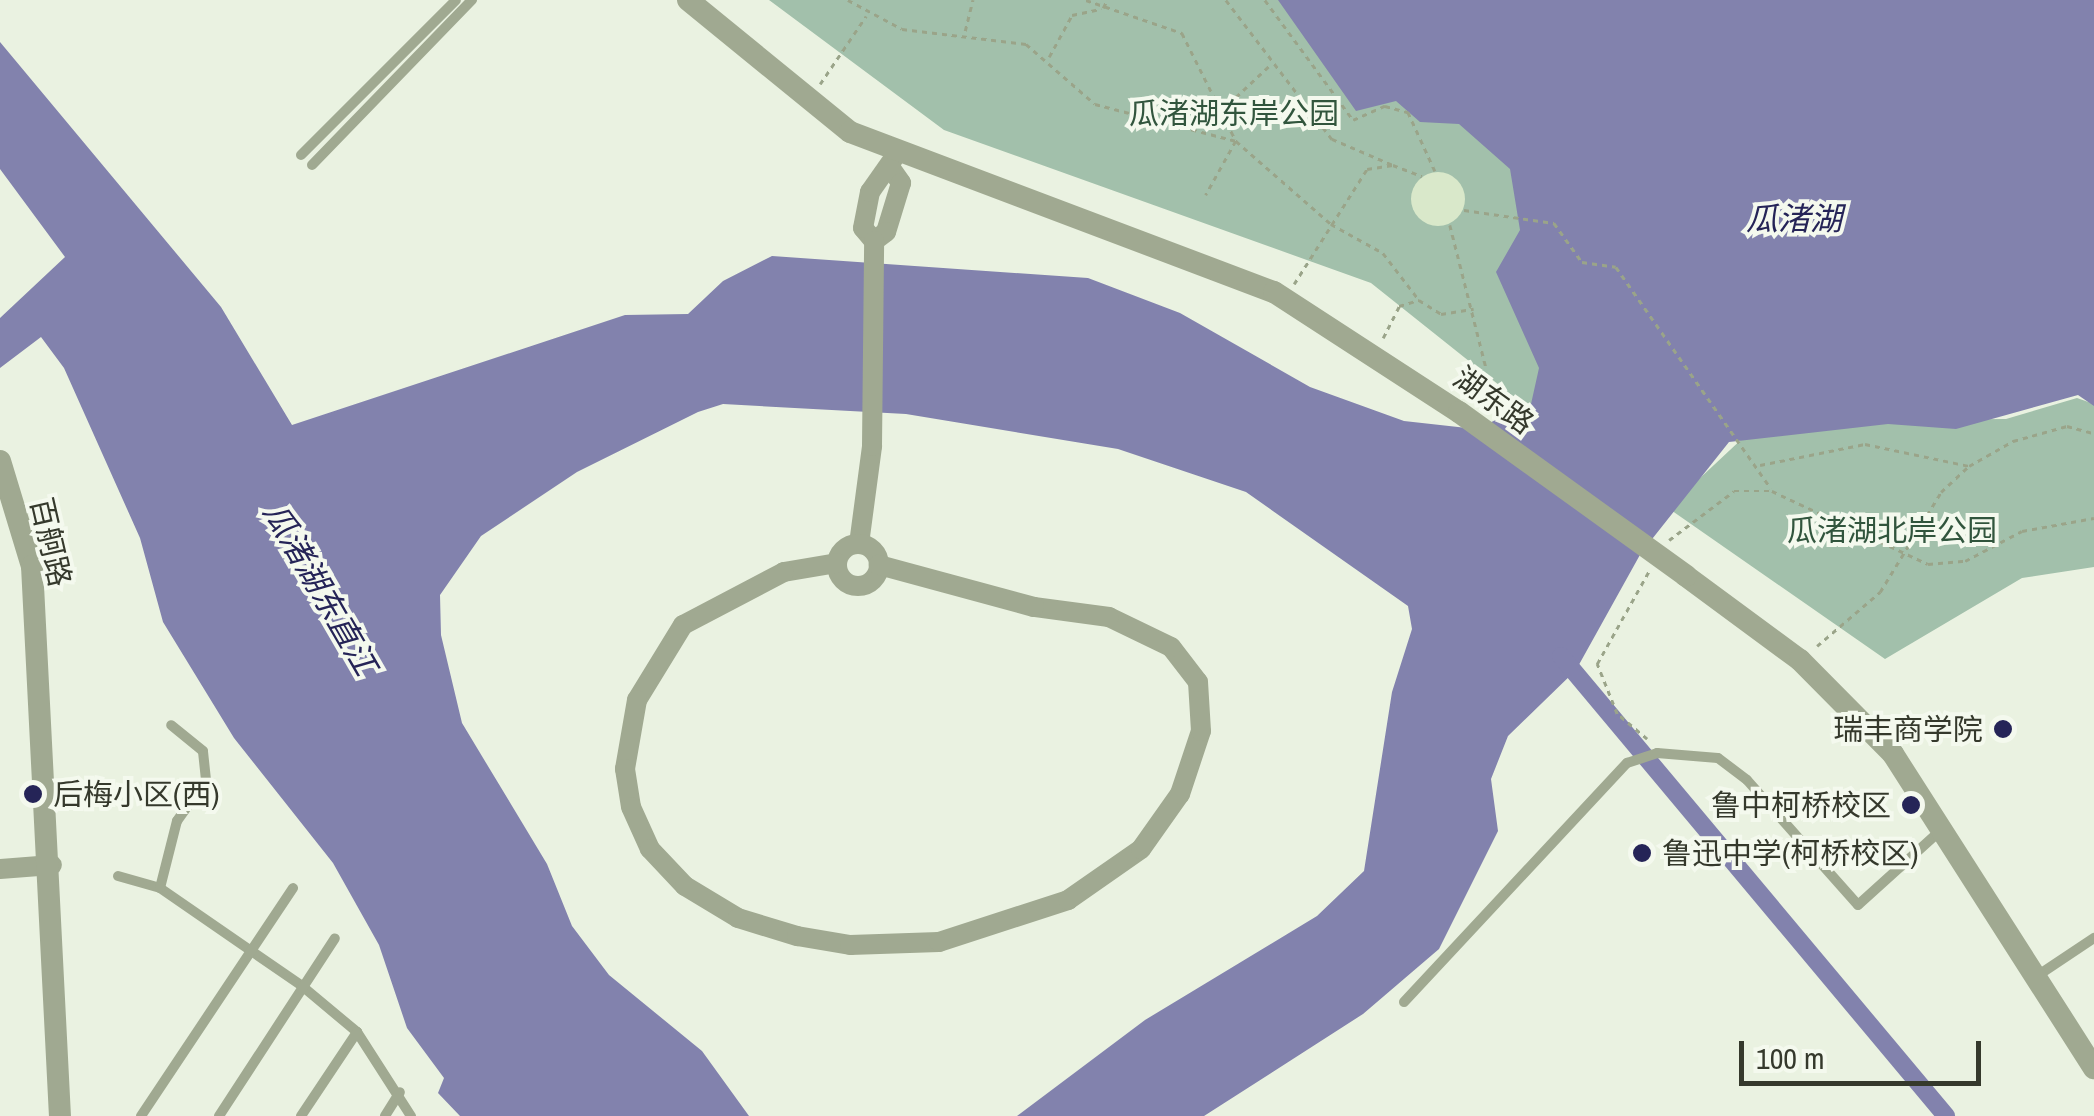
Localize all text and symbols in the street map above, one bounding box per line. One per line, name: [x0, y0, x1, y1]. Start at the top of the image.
park label: 瓜渚湖东岸公园: [1129, 95, 1339, 131]
water label: 瓜渚湖: [1746, 200, 1842, 238]
street label: 湖东路: [1447, 359, 1541, 441]
street label: 百舸路: [23, 494, 79, 590]
water label: 瓜渚湖东直江: [255, 496, 385, 682]
park label: 瓜渚湖北岸公园: [1787, 512, 1997, 548]
place label: 瑞丰商学院: [1833, 711, 1983, 747]
marker: 瑞丰商学院: [1992, 718, 2014, 740]
place label: 后梅小区(西): [53, 776, 219, 812]
marker: 后梅小区(西): [22, 783, 44, 805]
place label: 鲁中柯桥校区: [1711, 787, 1891, 823]
marker: 鲁中柯桥校区: [1900, 794, 1922, 816]
place label: 鲁迅中学(柯桥校区): [1662, 835, 1918, 871]
marker: 鲁迅中学(柯桥校区): [1631, 842, 1653, 864]
scale bar: [1744, 1021, 1986, 1083]
text: 100 m: [1756, 1038, 1824, 1078]

